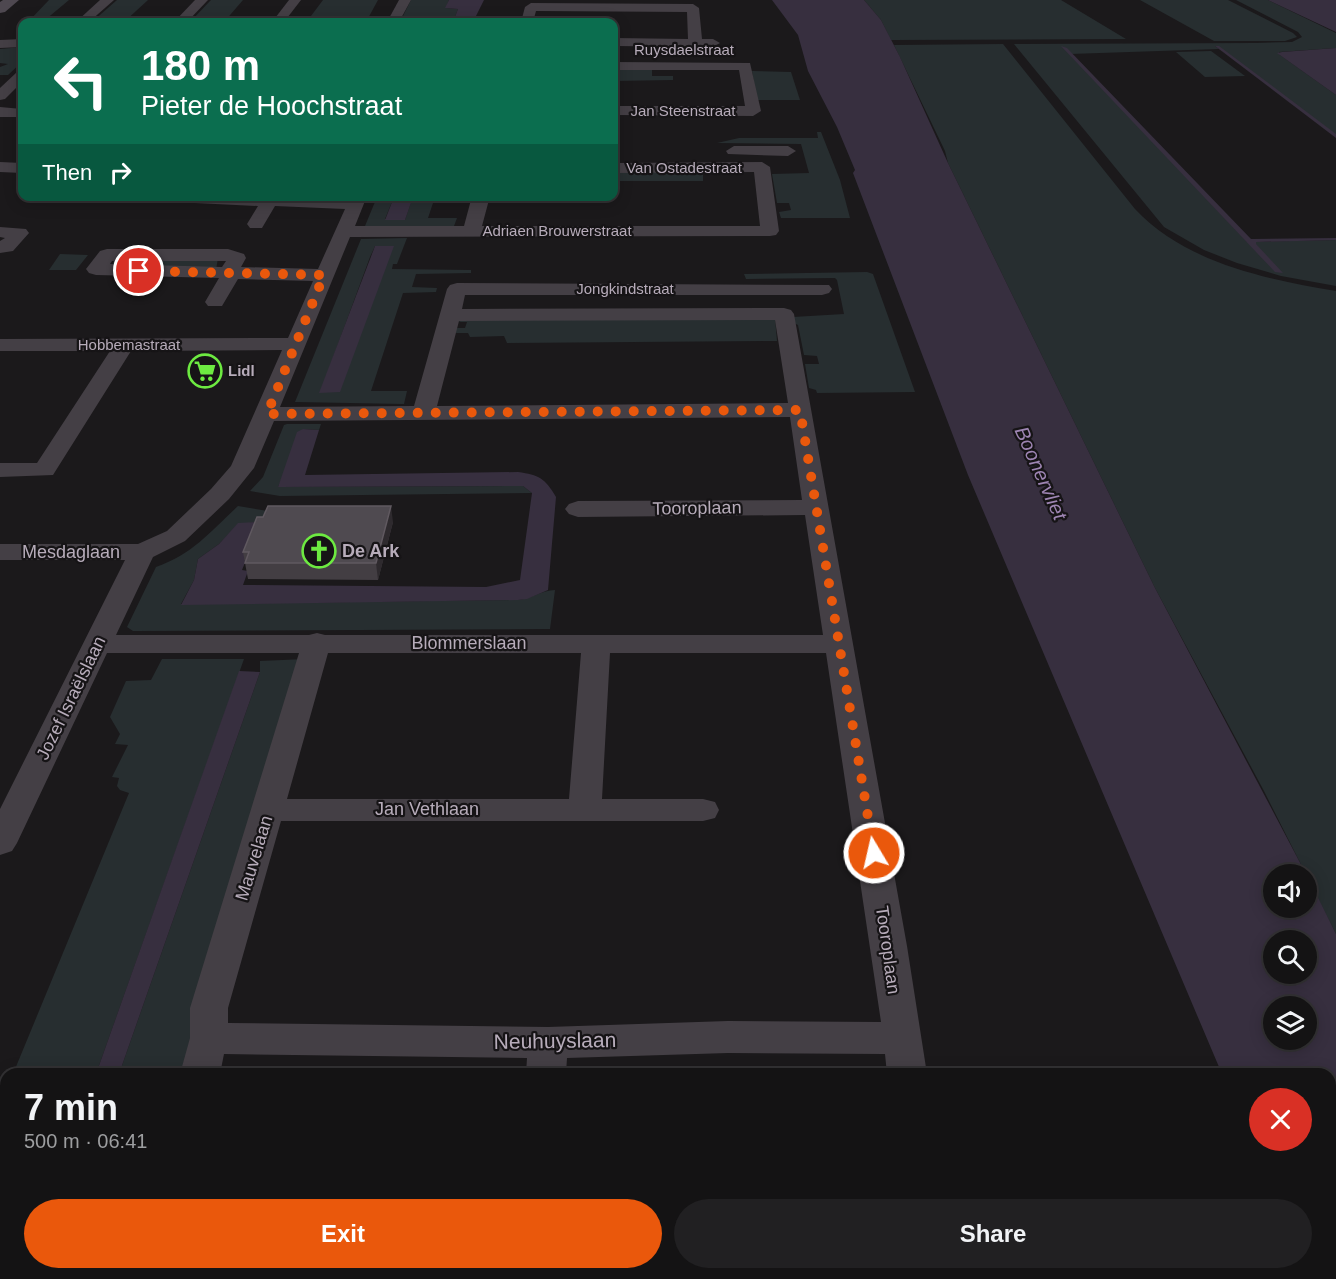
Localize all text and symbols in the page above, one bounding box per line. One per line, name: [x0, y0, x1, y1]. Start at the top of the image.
street label: Ruysdaelstraat: [634, 41, 735, 58]
icon: left: [42, 42, 120, 120]
text: 180 m: [141, 42, 260, 89]
text: Pieter de Hoochstraat: [141, 91, 402, 121]
street label: Jan Steenstraat: [630, 102, 736, 119]
icon: right: [104, 156, 137, 189]
street label: Van Ostadestraat: [626, 159, 743, 176]
text: Then: [42, 160, 92, 185]
street label: Adriaen Brouwerstraat: [482, 222, 632, 239]
pin: [113, 245, 164, 296]
icon: arrive: [122, 254, 155, 287]
street label: Jongkindstraat: [576, 280, 675, 297]
street label: Hobbemastraat: [78, 336, 181, 353]
supermarket icon: Lidl: [187, 353, 223, 389]
place label: Lidl: [228, 362, 255, 379]
water label: Boonervliet: [1011, 423, 1072, 524]
street label: Tooroplaan: [652, 497, 742, 519]
church icon: De Ark: [301, 533, 337, 569]
place label: De Ark: [342, 541, 400, 561]
street label: Mesdaglaan: [22, 542, 120, 562]
street label: Jozef Israëlslaan: [32, 633, 110, 763]
street label: Blommerslaan: [411, 633, 527, 653]
street label: Jan Vethlaan: [375, 799, 479, 819]
street label: Mauvelaan: [232, 813, 276, 903]
position arrow: [842, 821, 906, 885]
map controls: [1263, 864, 1317, 1050]
button: sound: [1263, 864, 1317, 918]
street label: Tooroplaan: [872, 905, 904, 995]
button: search: [1263, 930, 1317, 984]
button: layers: [1263, 996, 1317, 1050]
street label: Neuhuyslaan: [494, 1028, 616, 1053]
text: 7 min: [24, 1087, 118, 1128]
button: close: [1249, 1088, 1312, 1151]
text: 500 m · 06:41: [24, 1130, 147, 1152]
button: Exit: [24, 1199, 662, 1268]
button: Share: [674, 1199, 1312, 1268]

